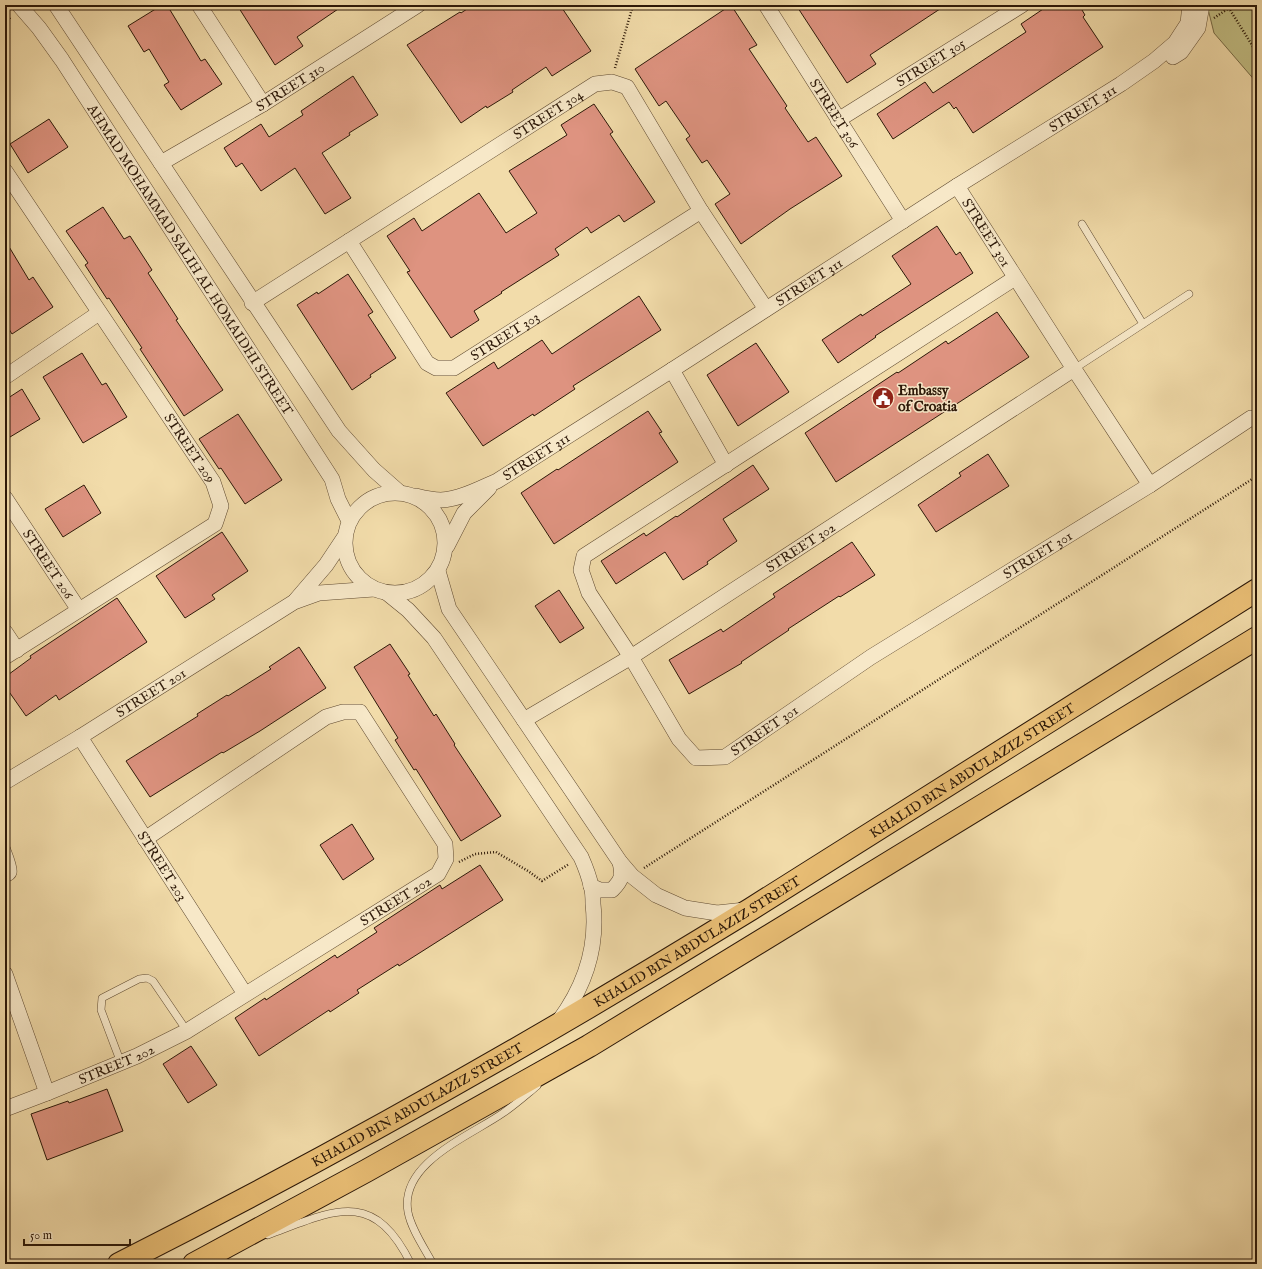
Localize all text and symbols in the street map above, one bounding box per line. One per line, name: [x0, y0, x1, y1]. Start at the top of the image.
street label: STREET 305: [893, 35, 969, 91]
street label: STREET 310: [253, 59, 328, 116]
street label: STREET 306: [805, 76, 863, 153]
street label: STREET 311: [1046, 81, 1120, 137]
street label: STREET 304: [510, 86, 587, 144]
street label: AHMAD MOHAMMAD SALIH AL HOMAIDHI STREET: [82, 100, 297, 420]
street label: STREET 301: [957, 195, 1014, 271]
street label: STREET 311: [772, 254, 846, 311]
street label: STREET 303: [467, 308, 543, 365]
place label: Embassy of Croatia: [898, 382, 958, 416]
public building icon: Embassy of Croatia: [870, 385, 896, 411]
street label: STREET 209: [160, 410, 219, 487]
street label: STREET 311: [499, 429, 574, 485]
street label: STREET 302: [763, 518, 839, 577]
street label: STREET 206: [18, 526, 78, 604]
street label: STREET 301: [1000, 527, 1076, 583]
street label: STREET 201: [113, 665, 190, 722]
street label: KHALID BIN ABDULAZIZ STREET: [866, 699, 1079, 843]
street label: STREET 301: [727, 702, 802, 760]
street label: STREET 203: [133, 828, 191, 905]
street label: STREET 202: [357, 872, 435, 931]
street label: KHALID BIN ABDULAZIZ STREET: [590, 872, 805, 1012]
street label: KHALID BIN ABDULAZIZ STREET: [309, 1039, 527, 1172]
street label: STREET 202: [76, 1041, 158, 1089]
scale bar: [24, 1221, 130, 1247]
text: 50 m: [30, 1228, 52, 1243]

